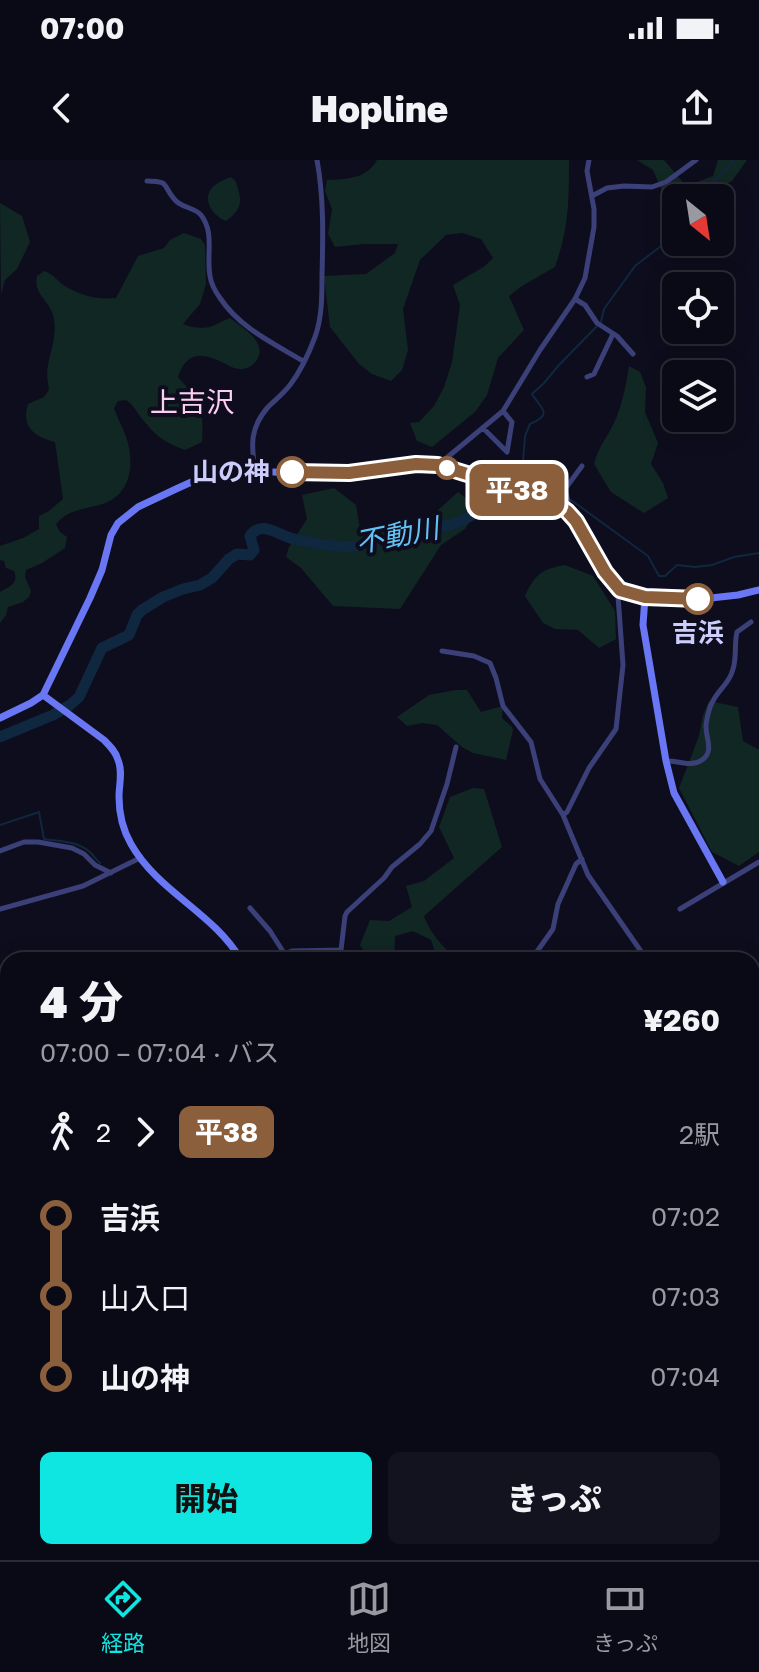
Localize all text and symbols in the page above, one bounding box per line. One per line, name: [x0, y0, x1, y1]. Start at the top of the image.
text: 07:00: [40, 10, 124, 46]
icon: back: [40, 86, 84, 130]
icon: share: [675, 86, 719, 130]
text: Hopline: [311, 87, 448, 130]
north arrow: [662, 184, 734, 256]
map controls: [662, 184, 734, 432]
button: locate: [662, 272, 734, 344]
button: layers: [662, 360, 734, 432]
district label: 上吉沢: [150, 385, 234, 418]
place label: 山の神: [192, 456, 270, 487]
marker: 山の神: [277, 457, 307, 487]
unlabelled marker: [436, 457, 458, 479]
line badge: 平38: [471, 464, 563, 516]
text: 平38: [485, 473, 549, 506]
water label: 不動川: [353, 510, 444, 559]
marker: 吉浜: [683, 584, 713, 614]
place label: 吉浜: [672, 617, 724, 648]
text: 4 分: [40, 975, 123, 1028]
text: ¥260: [643, 1002, 720, 1038]
text: 07:00 – 07:04 · バス: [40, 1037, 279, 1068]
icon: walk: [40, 1110, 84, 1154]
icon: forward: [123, 1110, 167, 1154]
text: 平38: [195, 1115, 258, 1148]
text: 2: [96, 1117, 111, 1148]
text: 2駅: [679, 1119, 720, 1150]
text: 吉浜: [100, 1200, 160, 1236]
text: 07:02: [651, 1201, 720, 1232]
text: 山入口: [100, 1280, 190, 1316]
text: 07:03: [651, 1281, 720, 1312]
text: 山の神: [100, 1360, 190, 1396]
text: 07:04: [650, 1361, 720, 1392]
button: 開始: [40, 1452, 372, 1544]
button: きっぷ: [388, 1452, 720, 1544]
tab: 経路: [101, 1577, 145, 1657]
tab: 地図: [347, 1577, 391, 1657]
tab: きっぷ: [593, 1577, 658, 1657]

